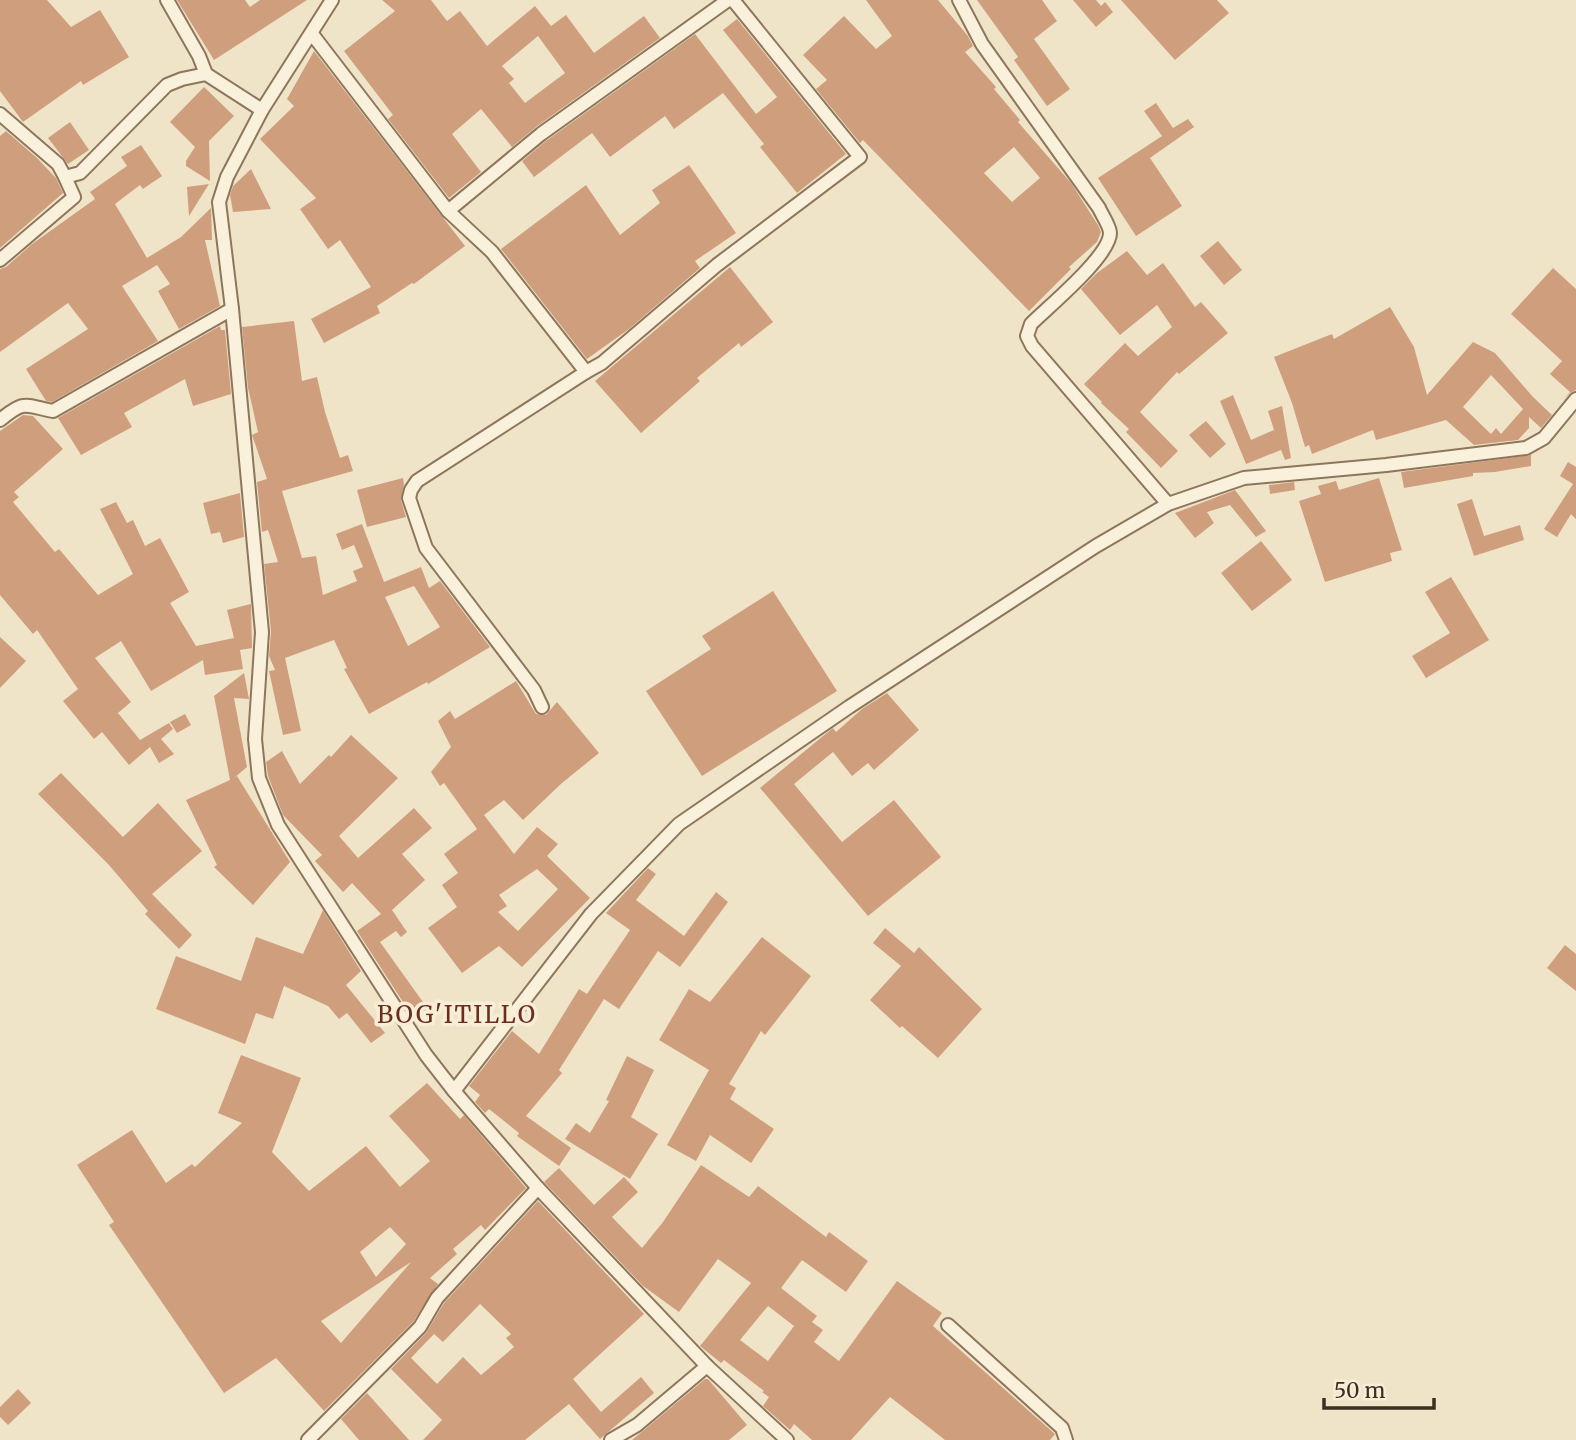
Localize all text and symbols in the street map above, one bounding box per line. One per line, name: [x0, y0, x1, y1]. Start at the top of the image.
district label: BOG'ITILLO: [377, 999, 537, 1030]
scale bar: [1324, 1366, 1434, 1410]
text: 50 m: [1334, 1377, 1385, 1404]

